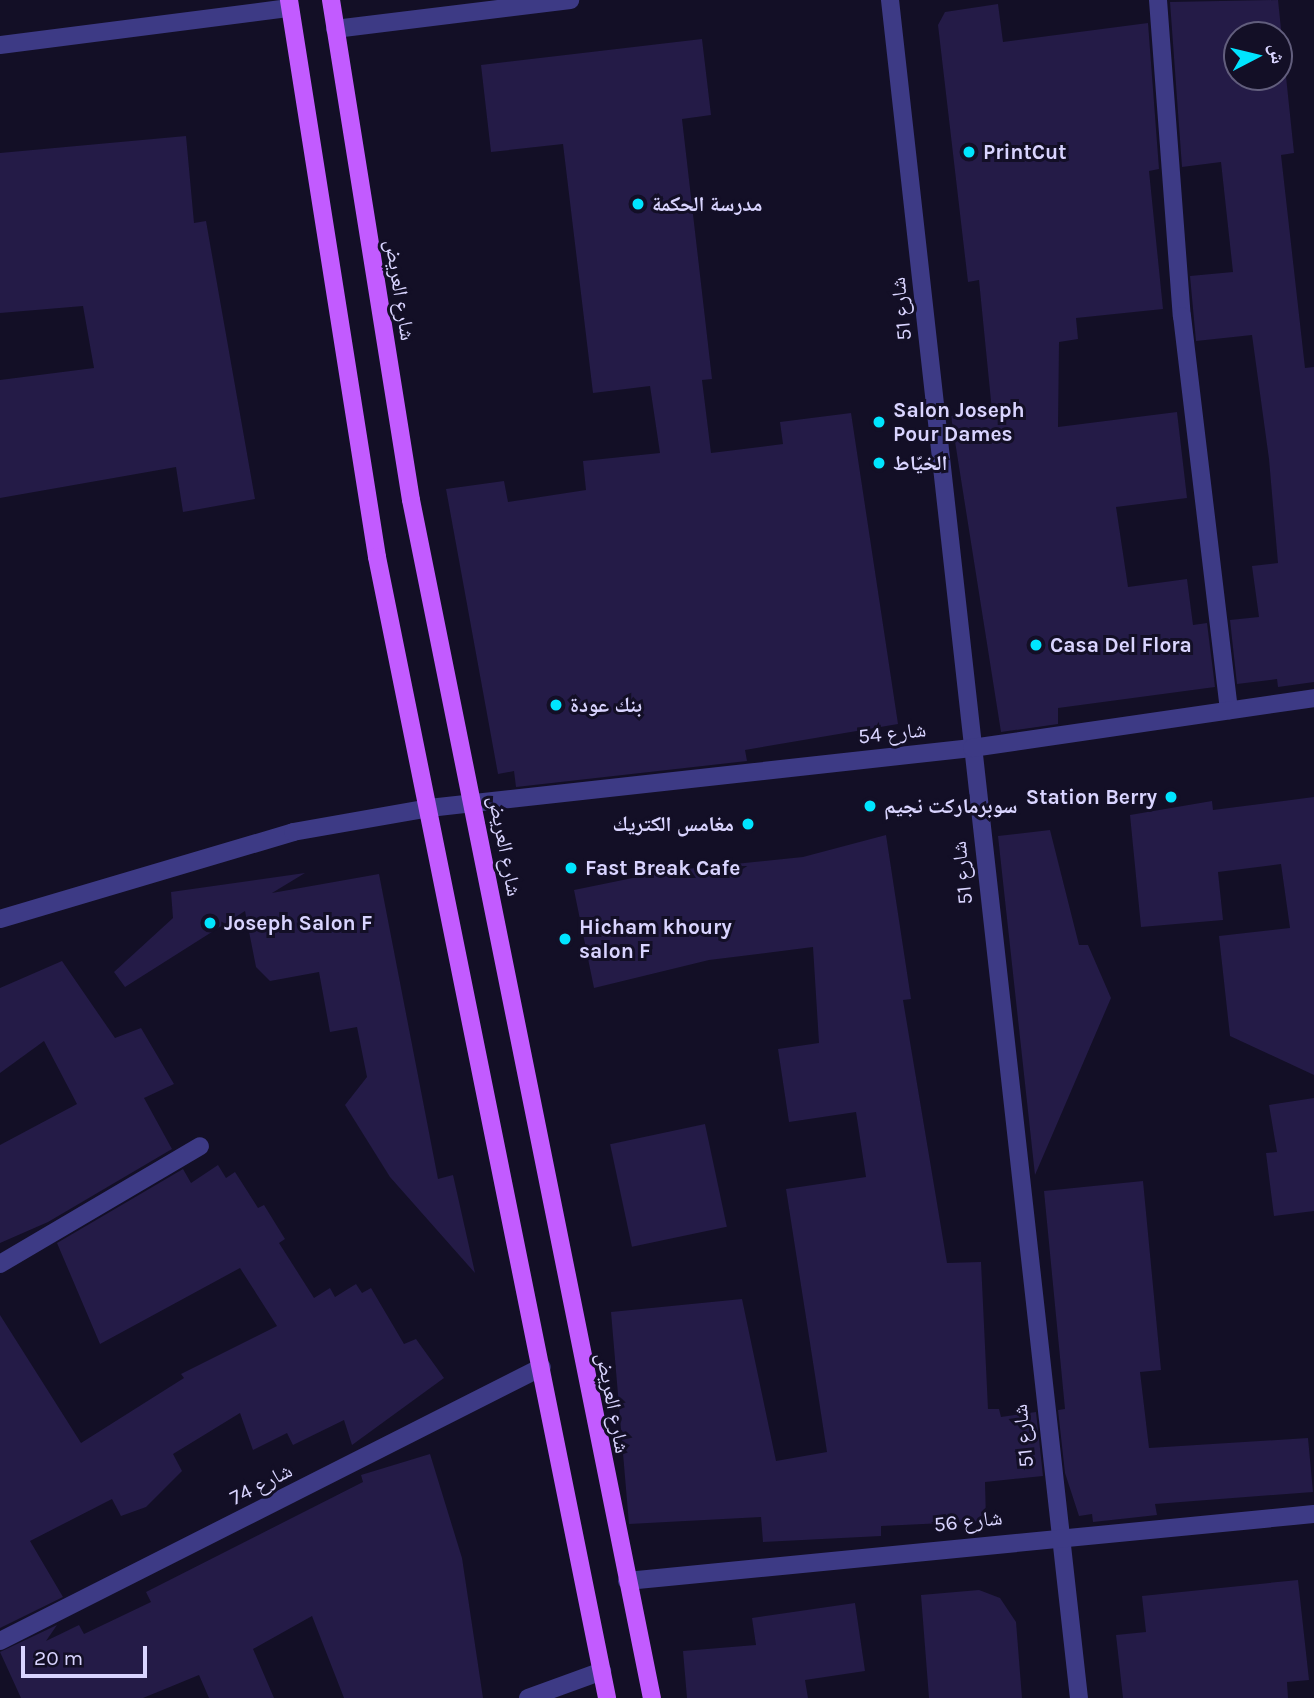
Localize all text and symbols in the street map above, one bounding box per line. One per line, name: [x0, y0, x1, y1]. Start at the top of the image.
north arrow: [1223, 21, 1293, 91]
text: ش: [1265, 42, 1289, 65]
place label: PrintCut: [983, 139, 1066, 165]
marker: PrintCut: [961, 144, 977, 160]
place label: مدرسة الحكمة: [652, 191, 762, 217]
marker: مدرسة الحكمة: [630, 196, 646, 212]
street label: شارع العريض: [380, 238, 420, 342]
street label: شارع 51: [885, 276, 917, 342]
place label: Salon Joseph Pour Dames: [893, 397, 1025, 447]
marker: Salon Joseph Pour Dames: [871, 414, 887, 430]
place label: الخيّاط: [893, 450, 948, 476]
marker: الخيّاط: [871, 455, 887, 471]
place label: Casa Del Flora: [1050, 632, 1192, 658]
marker: Casa Del Flora: [1028, 637, 1044, 653]
place label: بنك عودة: [570, 692, 642, 718]
marker: بنك عودة: [548, 697, 564, 713]
street label: شارع 54: [857, 717, 927, 749]
place label: Station Berry: [1026, 784, 1157, 810]
marker: Station Berry: [1163, 789, 1179, 805]
place label: سوبرماركت نجيم: [884, 793, 1017, 819]
street label: شارع العريض: [483, 794, 527, 898]
marker: سوبرماركت نجيم: [862, 798, 878, 814]
place label: مغامس الكتريك: [613, 811, 734, 837]
marker: مغامس الكتريك: [740, 816, 756, 832]
street label: شارع 51: [946, 840, 978, 906]
place label: Fast Break Cafe: [585, 855, 740, 881]
marker: Fast Break Cafe: [563, 860, 579, 876]
place label: Joseph Salon F: [224, 910, 372, 936]
place label: Hicham khoury salon F: [579, 914, 732, 964]
marker: Joseph Salon F: [202, 915, 218, 931]
marker: Hicham khoury salon F: [557, 931, 573, 947]
street label: شارع العريض: [591, 1351, 635, 1455]
street label: شارع 51: [1007, 1403, 1039, 1469]
street label: شارع 74: [226, 1458, 296, 1510]
street label: شارع 56: [932, 1505, 1004, 1537]
scale bar: [24, 1632, 150, 1676]
text: 20 m: [34, 1646, 83, 1670]

